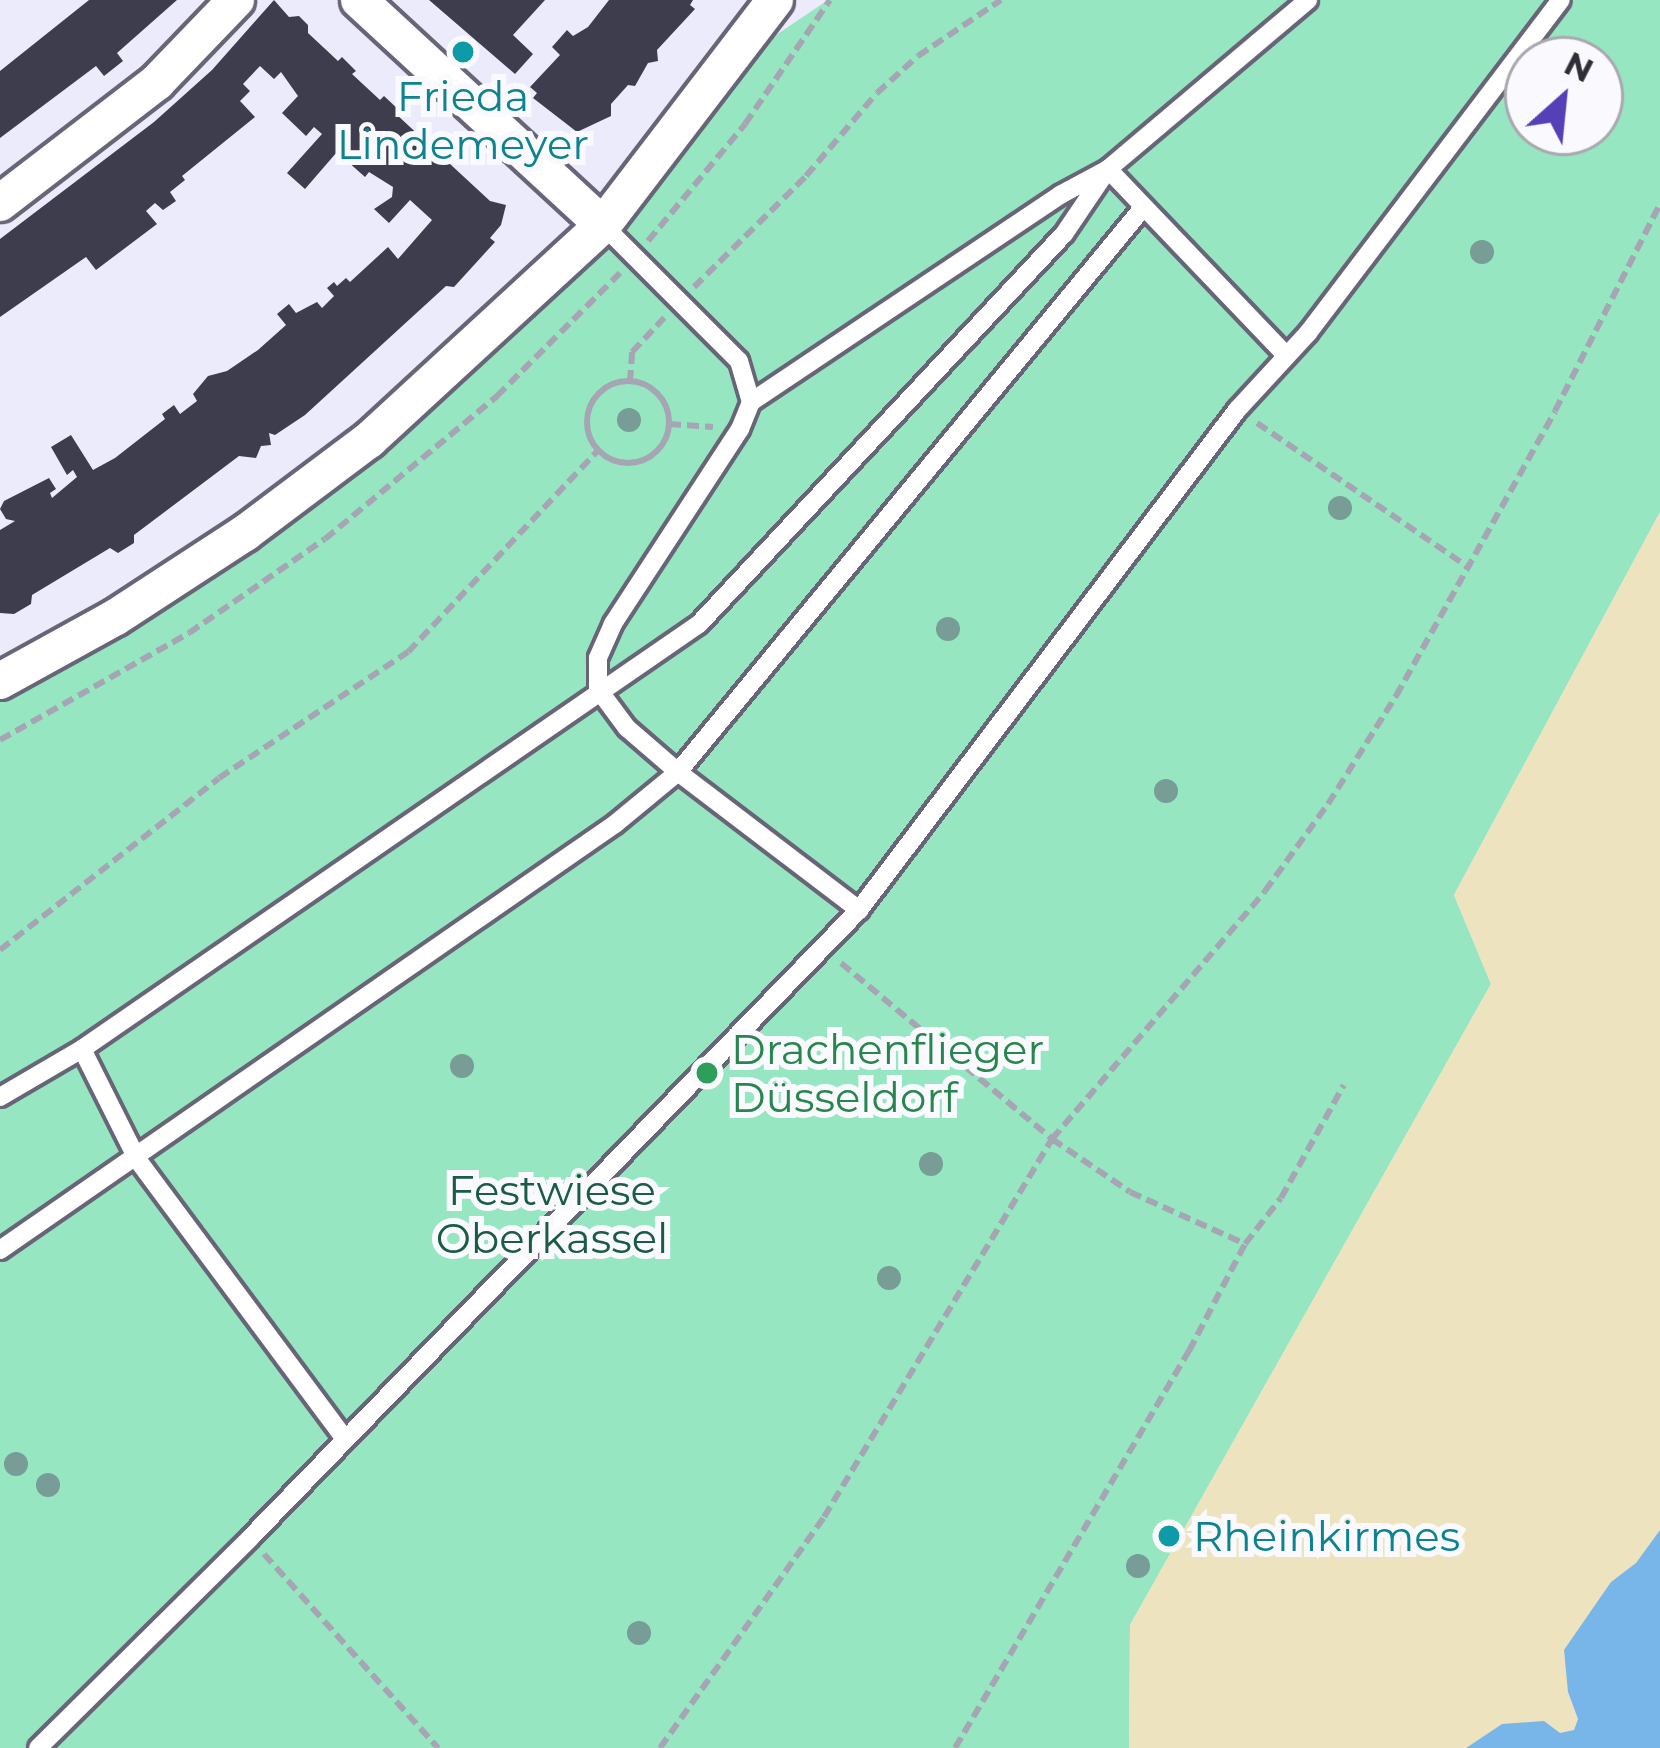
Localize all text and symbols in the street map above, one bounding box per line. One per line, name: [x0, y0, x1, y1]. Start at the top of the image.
north arrow: [1504, 36, 1624, 156]
marker: Frieda Lindemeyer: [450, 39, 476, 65]
text: N: [1558, 43, 1600, 90]
place label: Frieda Lindemeyer: [337, 71, 589, 170]
place label: Drachenflieger Düsseldorf: [731, 1024, 1044, 1122]
marker: Drachenflieger Düsseldorf: [694, 1060, 720, 1086]
park label: Festwiese Oberkassel: [436, 1165, 668, 1264]
place label: Rheinkirmes: [1193, 1511, 1460, 1561]
marker: Rheinkirmes: [1156, 1523, 1182, 1549]

